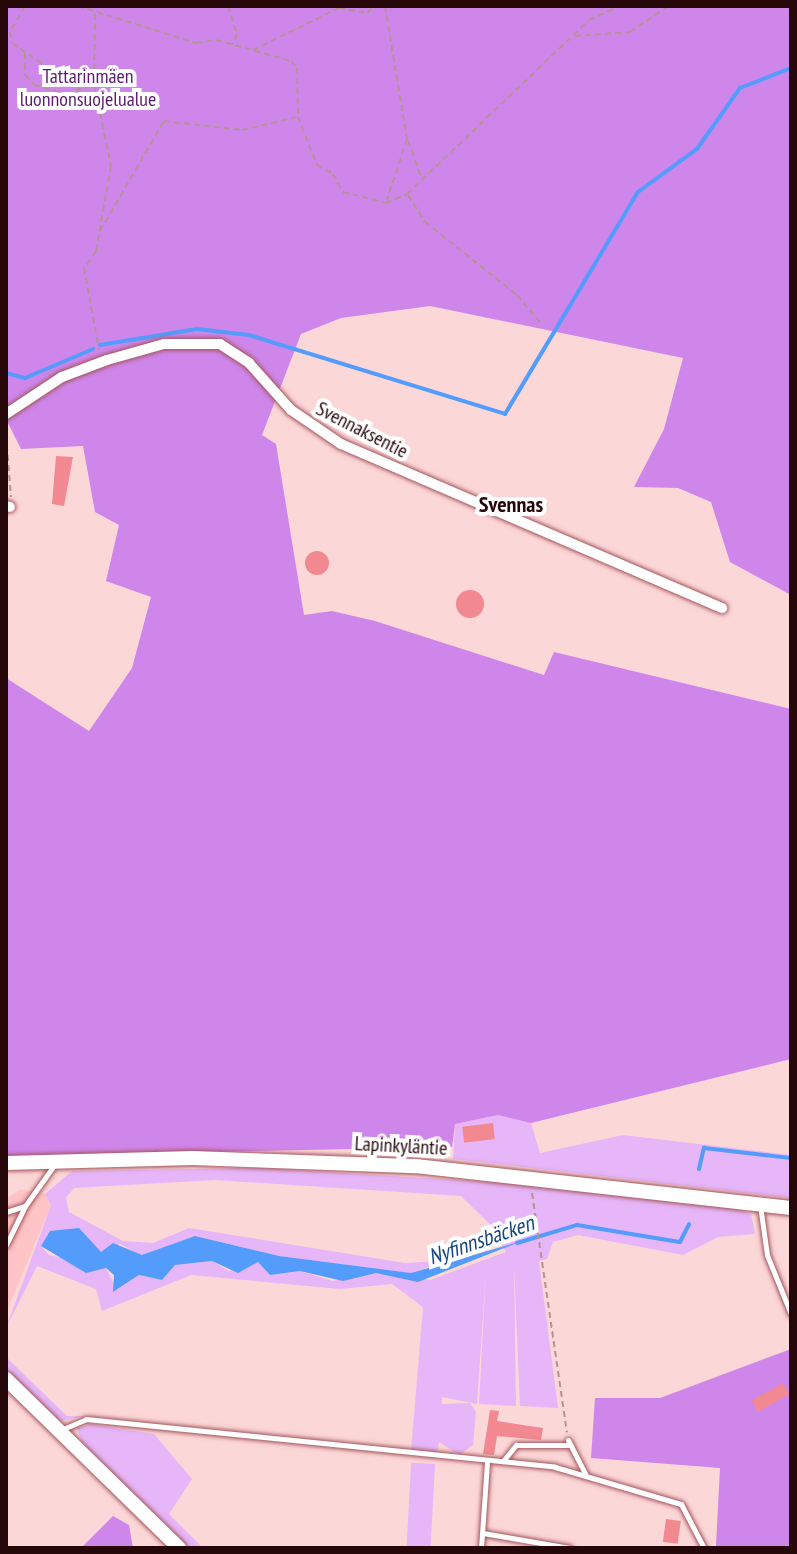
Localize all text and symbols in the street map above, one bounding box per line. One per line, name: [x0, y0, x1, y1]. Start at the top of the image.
park label: Tattarinmäen luonnonsuojelualue: [20, 65, 156, 112]
street label: Svennaksentie: [312, 397, 412, 463]
district label: Svennas: [479, 492, 543, 518]
street label: Lapinkyläntie: [354, 1132, 448, 1160]
water label: Nyfinnsbäcken: [425, 1210, 537, 1270]

